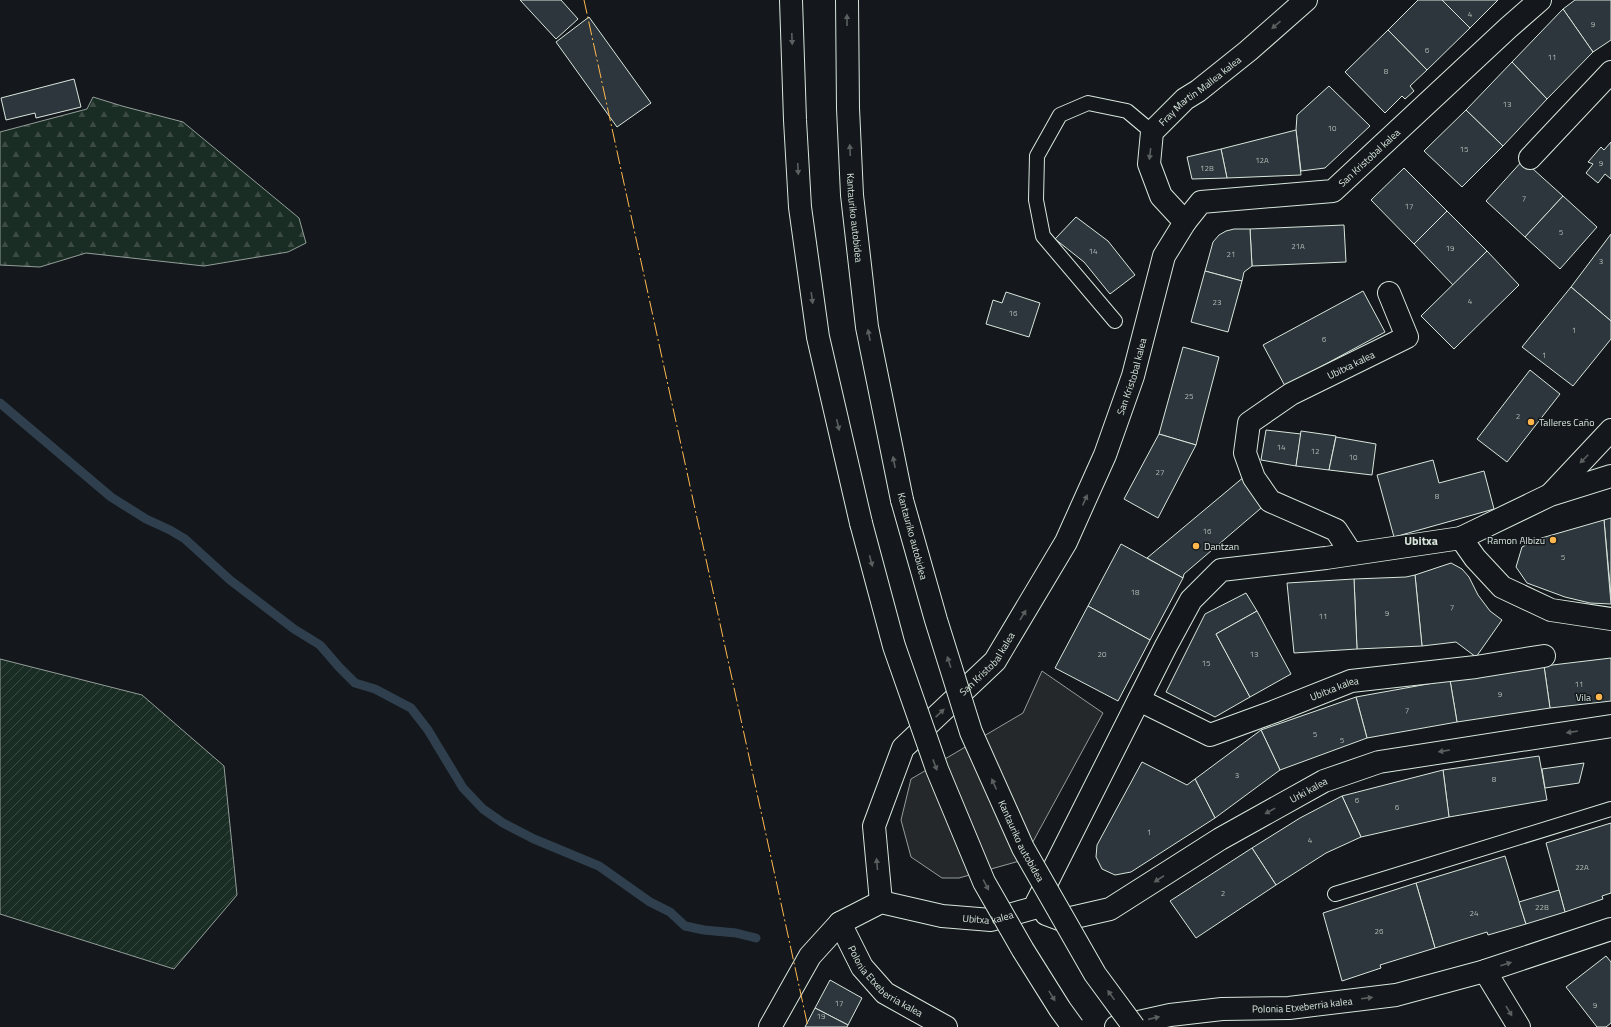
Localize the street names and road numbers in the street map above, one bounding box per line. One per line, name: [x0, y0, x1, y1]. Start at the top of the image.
street label: Fray Martin Mallea kalea: [1155, 52, 1244, 129]
street label: San Kristobal kalea: [1335, 125, 1404, 191]
street label: Kantauriko autobidea: [843, 173, 867, 263]
street label: San Kristobal kalea: [1113, 336, 1151, 417]
street label: Ubitxa kalea: [1325, 347, 1377, 383]
street label: Kantauriko autobidea: [894, 491, 931, 581]
street label: San Kristobal kalea: [956, 629, 1019, 699]
street label: Ubitxa kalea: [1308, 673, 1359, 705]
street label: Urki kalea: [1287, 773, 1329, 807]
street label: Kantauriko autobidea: [994, 798, 1048, 885]
street label: Ubitxa kalea: [962, 907, 1015, 928]
street label: Polonia Etxeberria kalea: [844, 943, 926, 1021]
street label: Polonia Etxeberria kalea: [1252, 993, 1353, 1017]

